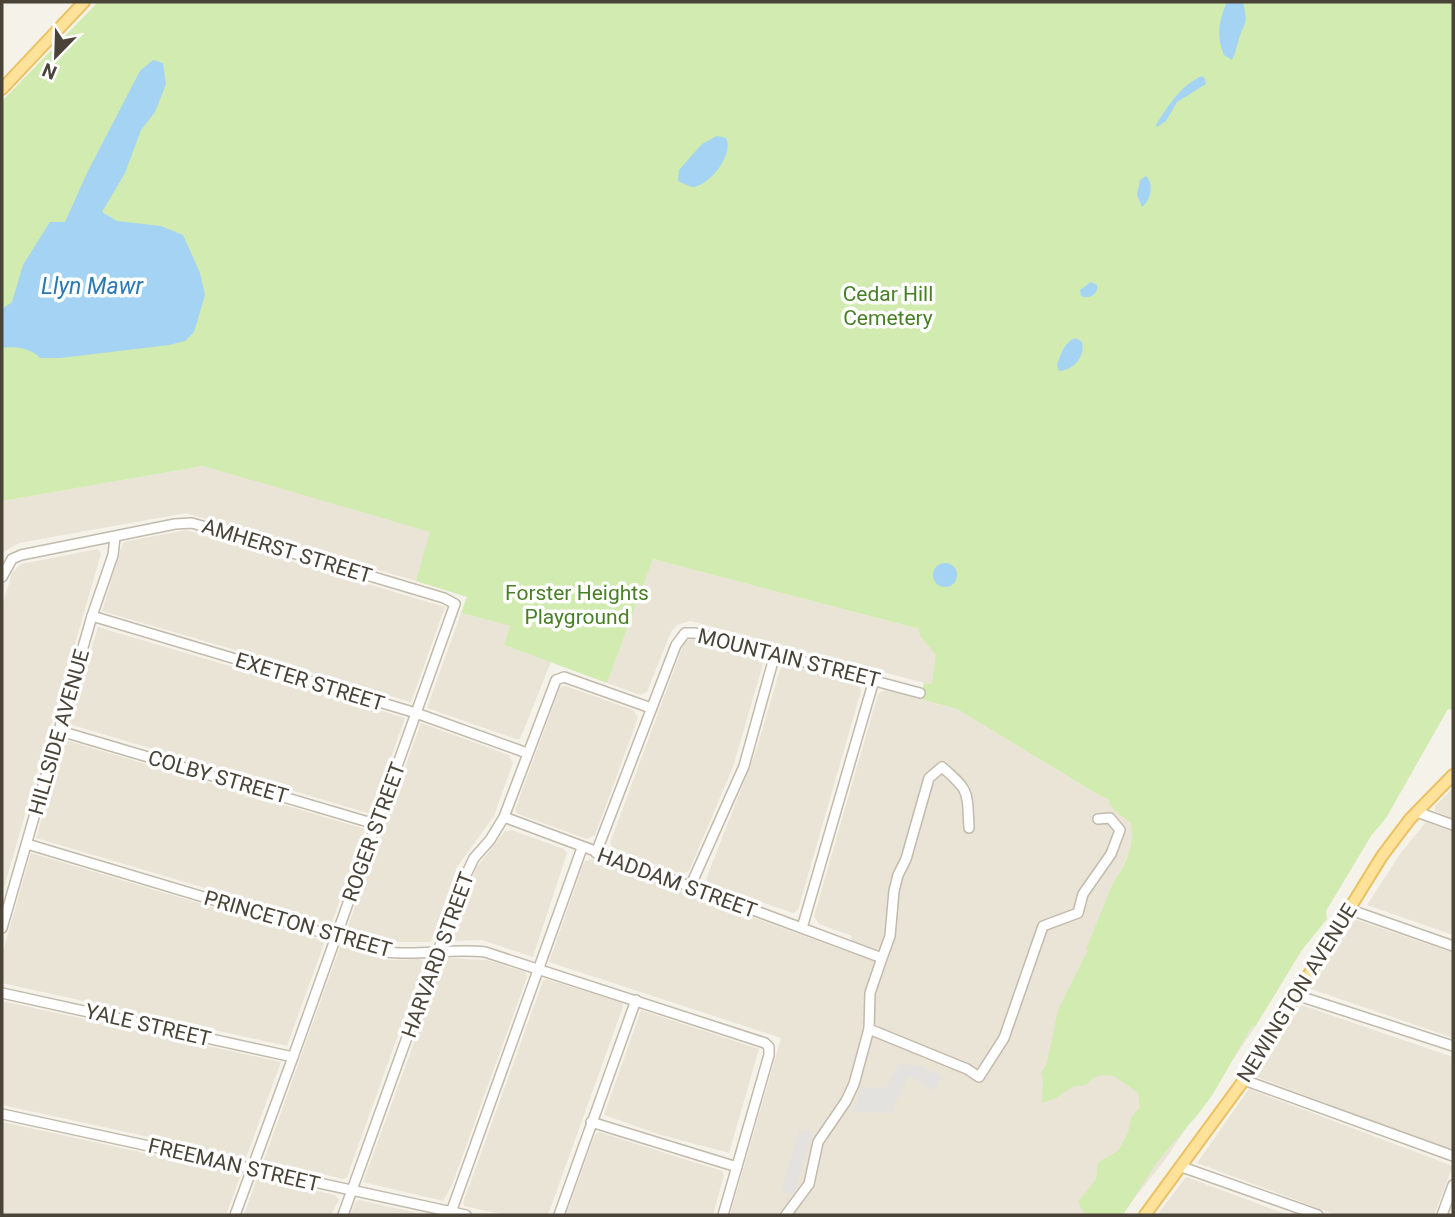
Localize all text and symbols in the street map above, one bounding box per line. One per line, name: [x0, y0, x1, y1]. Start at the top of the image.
north arrow: [21, 21, 91, 91]
text: N: [39, 58, 60, 84]
water label: Llyn Mawr: [41, 273, 144, 300]
park label: Cedar Hill Cemetery: [843, 282, 933, 330]
street label: AMHERST STREET: [199, 514, 375, 588]
park label: Forster Heights Playground: [505, 581, 649, 629]
street label: MOUNTAIN STREET: [695, 624, 883, 692]
street label: HILLSIDE AVENUE: [24, 646, 94, 818]
street label: EXETER STREET: [233, 648, 388, 716]
street label: COLBY STREET: [145, 746, 291, 809]
street label: ROGER STREET: [338, 759, 410, 905]
street label: HADDAM STREET: [594, 843, 760, 923]
street label: HARVARD STREET: [397, 869, 479, 1041]
street label: PRINCETON STREET: [201, 886, 395, 962]
street label: NEWINGTON AVENUE: [1232, 899, 1362, 1087]
street label: YALE STREET: [83, 999, 214, 1051]
street label: FREEMAN STREET: [146, 1134, 323, 1197]

